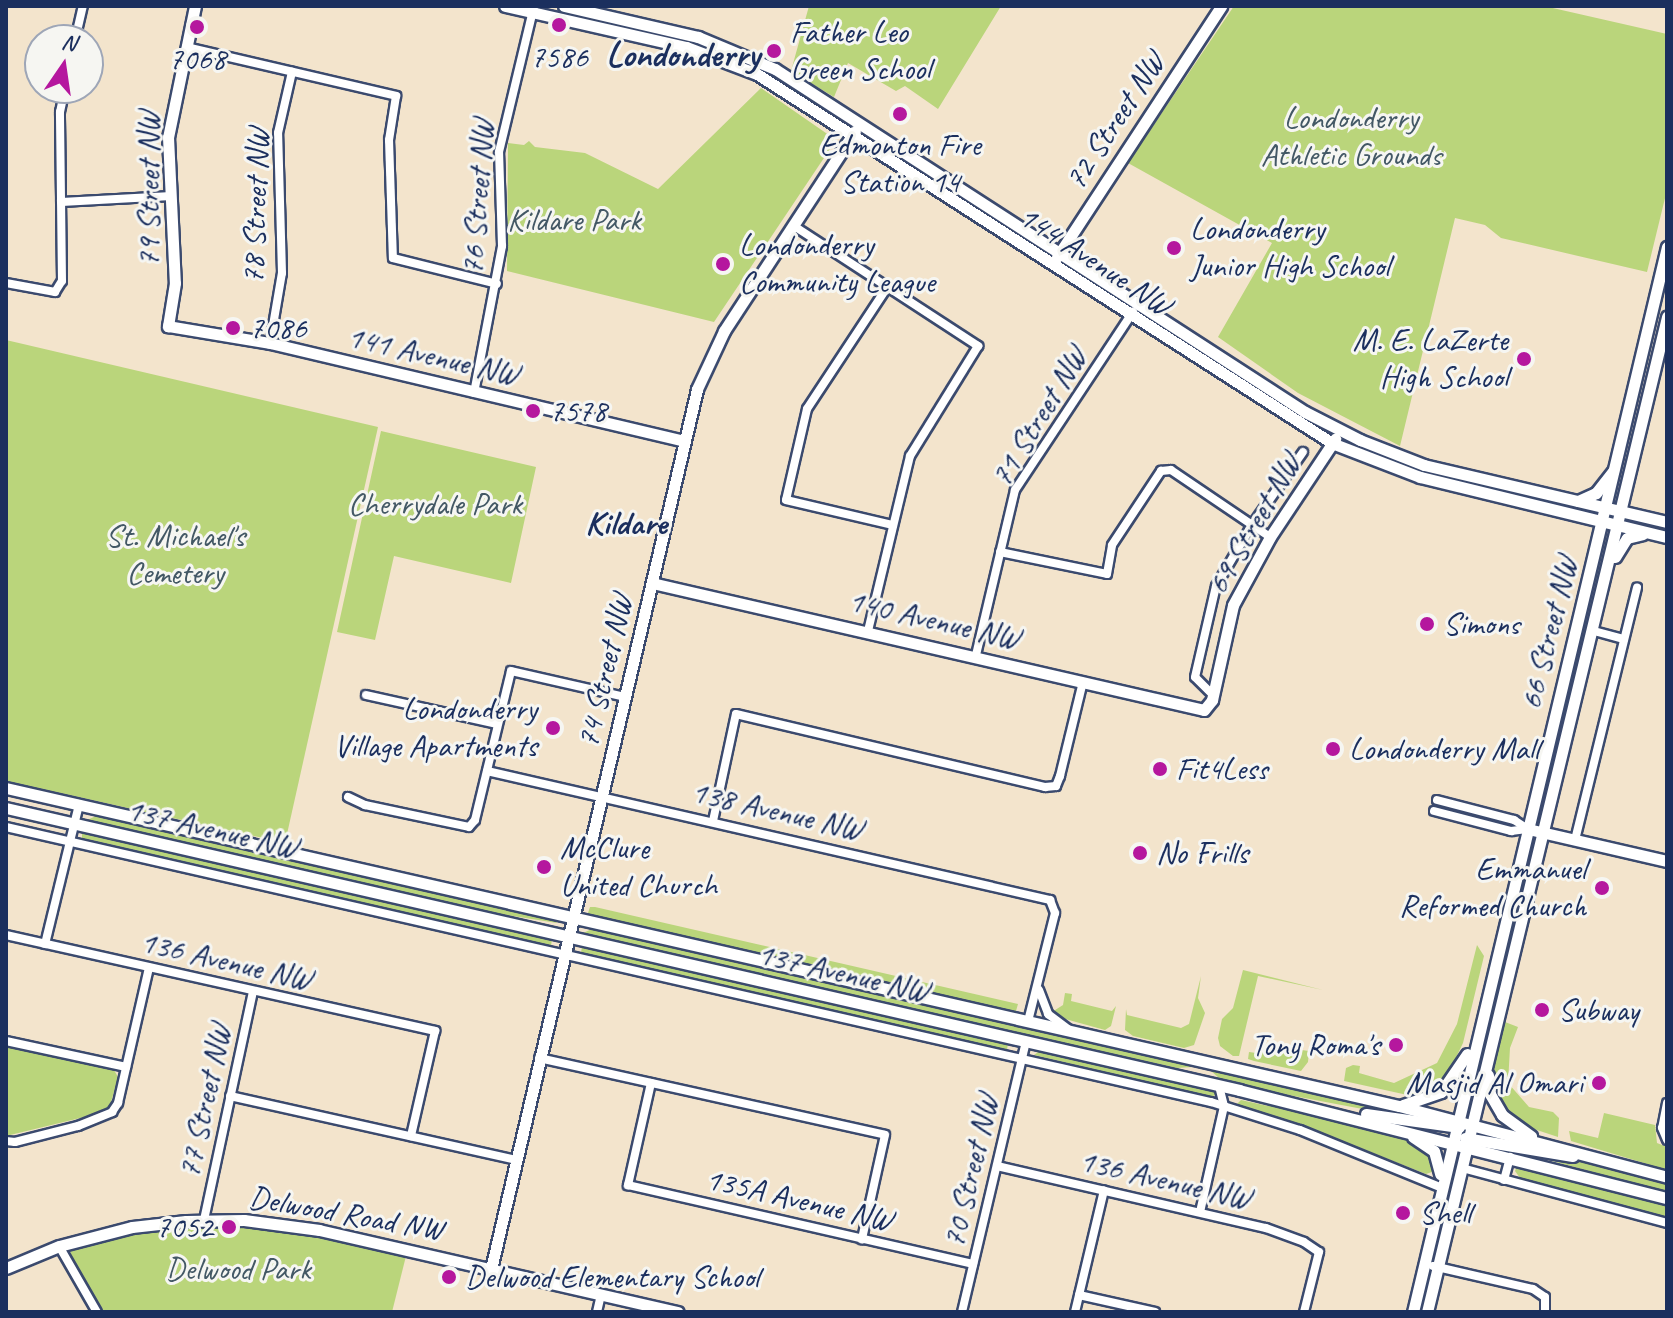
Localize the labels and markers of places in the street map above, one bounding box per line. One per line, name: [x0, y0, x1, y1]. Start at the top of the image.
place label: Father Leo Green School: [790, 14, 929, 89]
marker: 7586: [550, 16, 568, 34]
marker: 7068: [188, 18, 206, 36]
place label: 7586: [530, 38, 588, 76]
place label: 7068: [168, 40, 226, 78]
marker: Father Leo Green School: [765, 42, 783, 60]
marker: Edmonton Fire Station 14: [891, 105, 909, 123]
place label: Edmonton Fire Station 14: [819, 127, 981, 202]
place label: Londonderry Junior High School: [1190, 211, 1389, 286]
place label: Londonderry Community League: [739, 227, 935, 302]
marker: Londonderry Junior High School: [1165, 239, 1183, 257]
marker: Londonderry Community League: [714, 255, 732, 273]
place label: 7086: [249, 309, 307, 347]
marker: 7086: [224, 319, 242, 337]
place label: M. E. LaZerte High School: [1353, 322, 1508, 397]
marker: M. E. LaZerte High School: [1515, 350, 1533, 368]
place label: 7578: [549, 392, 607, 430]
marker: 7578: [524, 402, 542, 420]
place label: Simons: [1443, 605, 1520, 643]
marker: Simons: [1418, 615, 1436, 633]
place label: Londonderry Village Apartments: [334, 691, 537, 766]
marker: Londonderry Village Apartments: [544, 719, 562, 737]
place label: Londonderry Mall: [1349, 730, 1539, 768]
marker: Londonderry Mall: [1324, 740, 1342, 758]
place label: Fit4Less: [1176, 750, 1268, 788]
marker: Fit4Less: [1151, 760, 1169, 778]
place label: McClure United Church: [560, 830, 717, 905]
place label: No Frills: [1156, 834, 1248, 872]
marker: No Frills: [1131, 844, 1149, 862]
place label: Emmanuel Reformed Church: [1398, 851, 1586, 926]
marker: McClure United Church: [535, 858, 553, 876]
marker: Emmanuel Reformed Church: [1593, 879, 1611, 897]
place label: Subway: [1558, 991, 1639, 1029]
marker: Subway: [1533, 1001, 1551, 1019]
place label: Tony Roma's: [1250, 1026, 1380, 1064]
marker: Tony Roma's: [1387, 1036, 1405, 1054]
place label: Masjid Al Omari: [1407, 1064, 1583, 1102]
marker: Masjid Al Omari: [1590, 1074, 1608, 1092]
place label: Shell: [1419, 1194, 1471, 1232]
marker: Shell: [1394, 1204, 1412, 1222]
place label: 7052: [155, 1208, 213, 1246]
marker: 7052: [220, 1218, 238, 1236]
place label: Delwood Elementary School: [465, 1258, 759, 1296]
marker: Delwood Elementary School: [440, 1268, 458, 1286]

